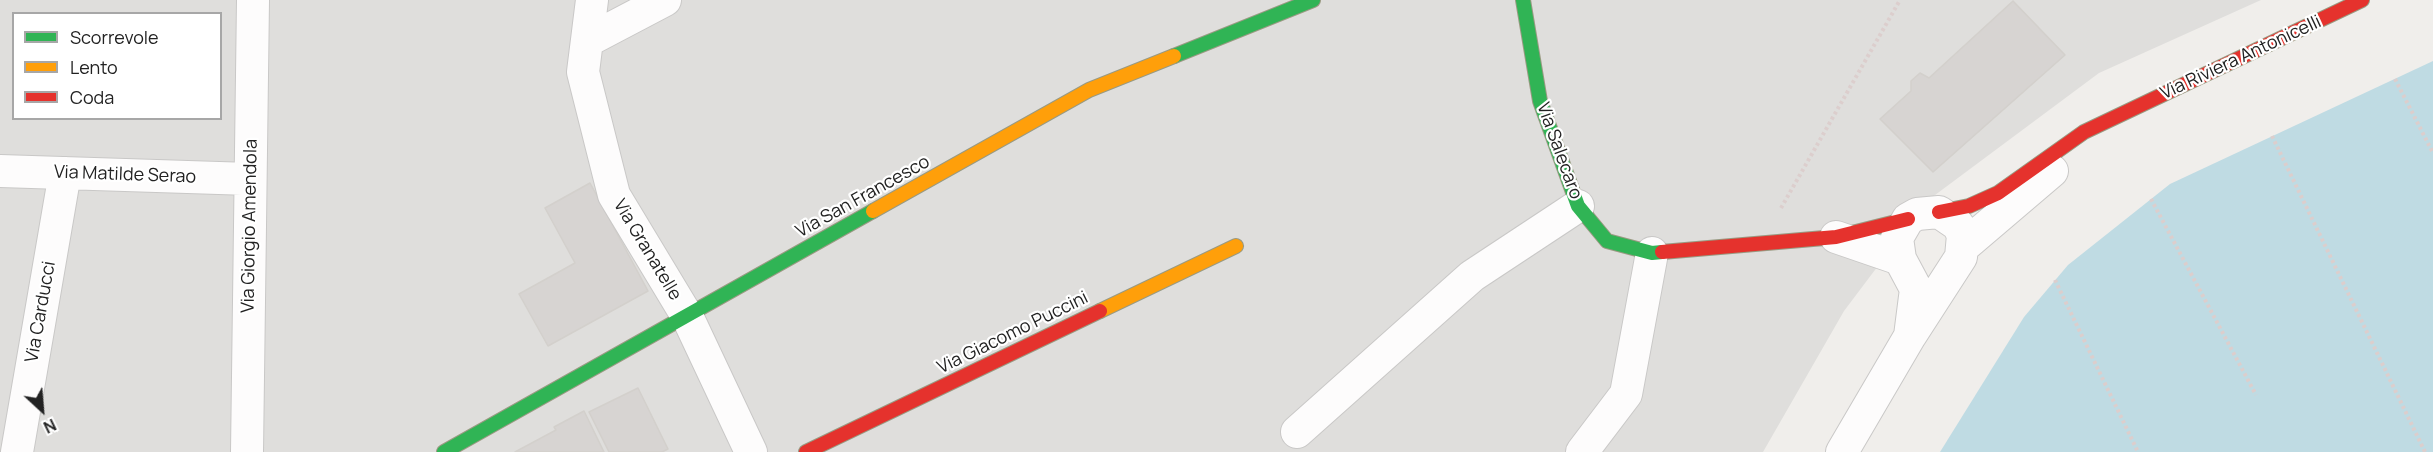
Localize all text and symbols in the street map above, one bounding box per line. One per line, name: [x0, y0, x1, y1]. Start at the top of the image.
street label: Via Riviera Antonicelli: [2157, 11, 2325, 105]
legend: [12, 12, 222, 120]
text: Scorrevole: [70, 25, 159, 49]
text: Lento: [70, 55, 118, 79]
text: Coda: [70, 85, 114, 109]
street label: Via Salecaro: [1532, 100, 1586, 202]
street label: Via Giorgio Amendola: [238, 139, 262, 313]
street label: Via San Francesco: [792, 151, 934, 243]
street label: Via Matilde Serao: [54, 162, 196, 188]
street label: Via Granatelle: [608, 196, 686, 304]
street label: Via Carducci: [21, 260, 61, 364]
street label: Via Giacomo Puccini: [934, 287, 1092, 379]
north arrow: [12, 380, 72, 440]
text: N: [40, 414, 60, 439]

